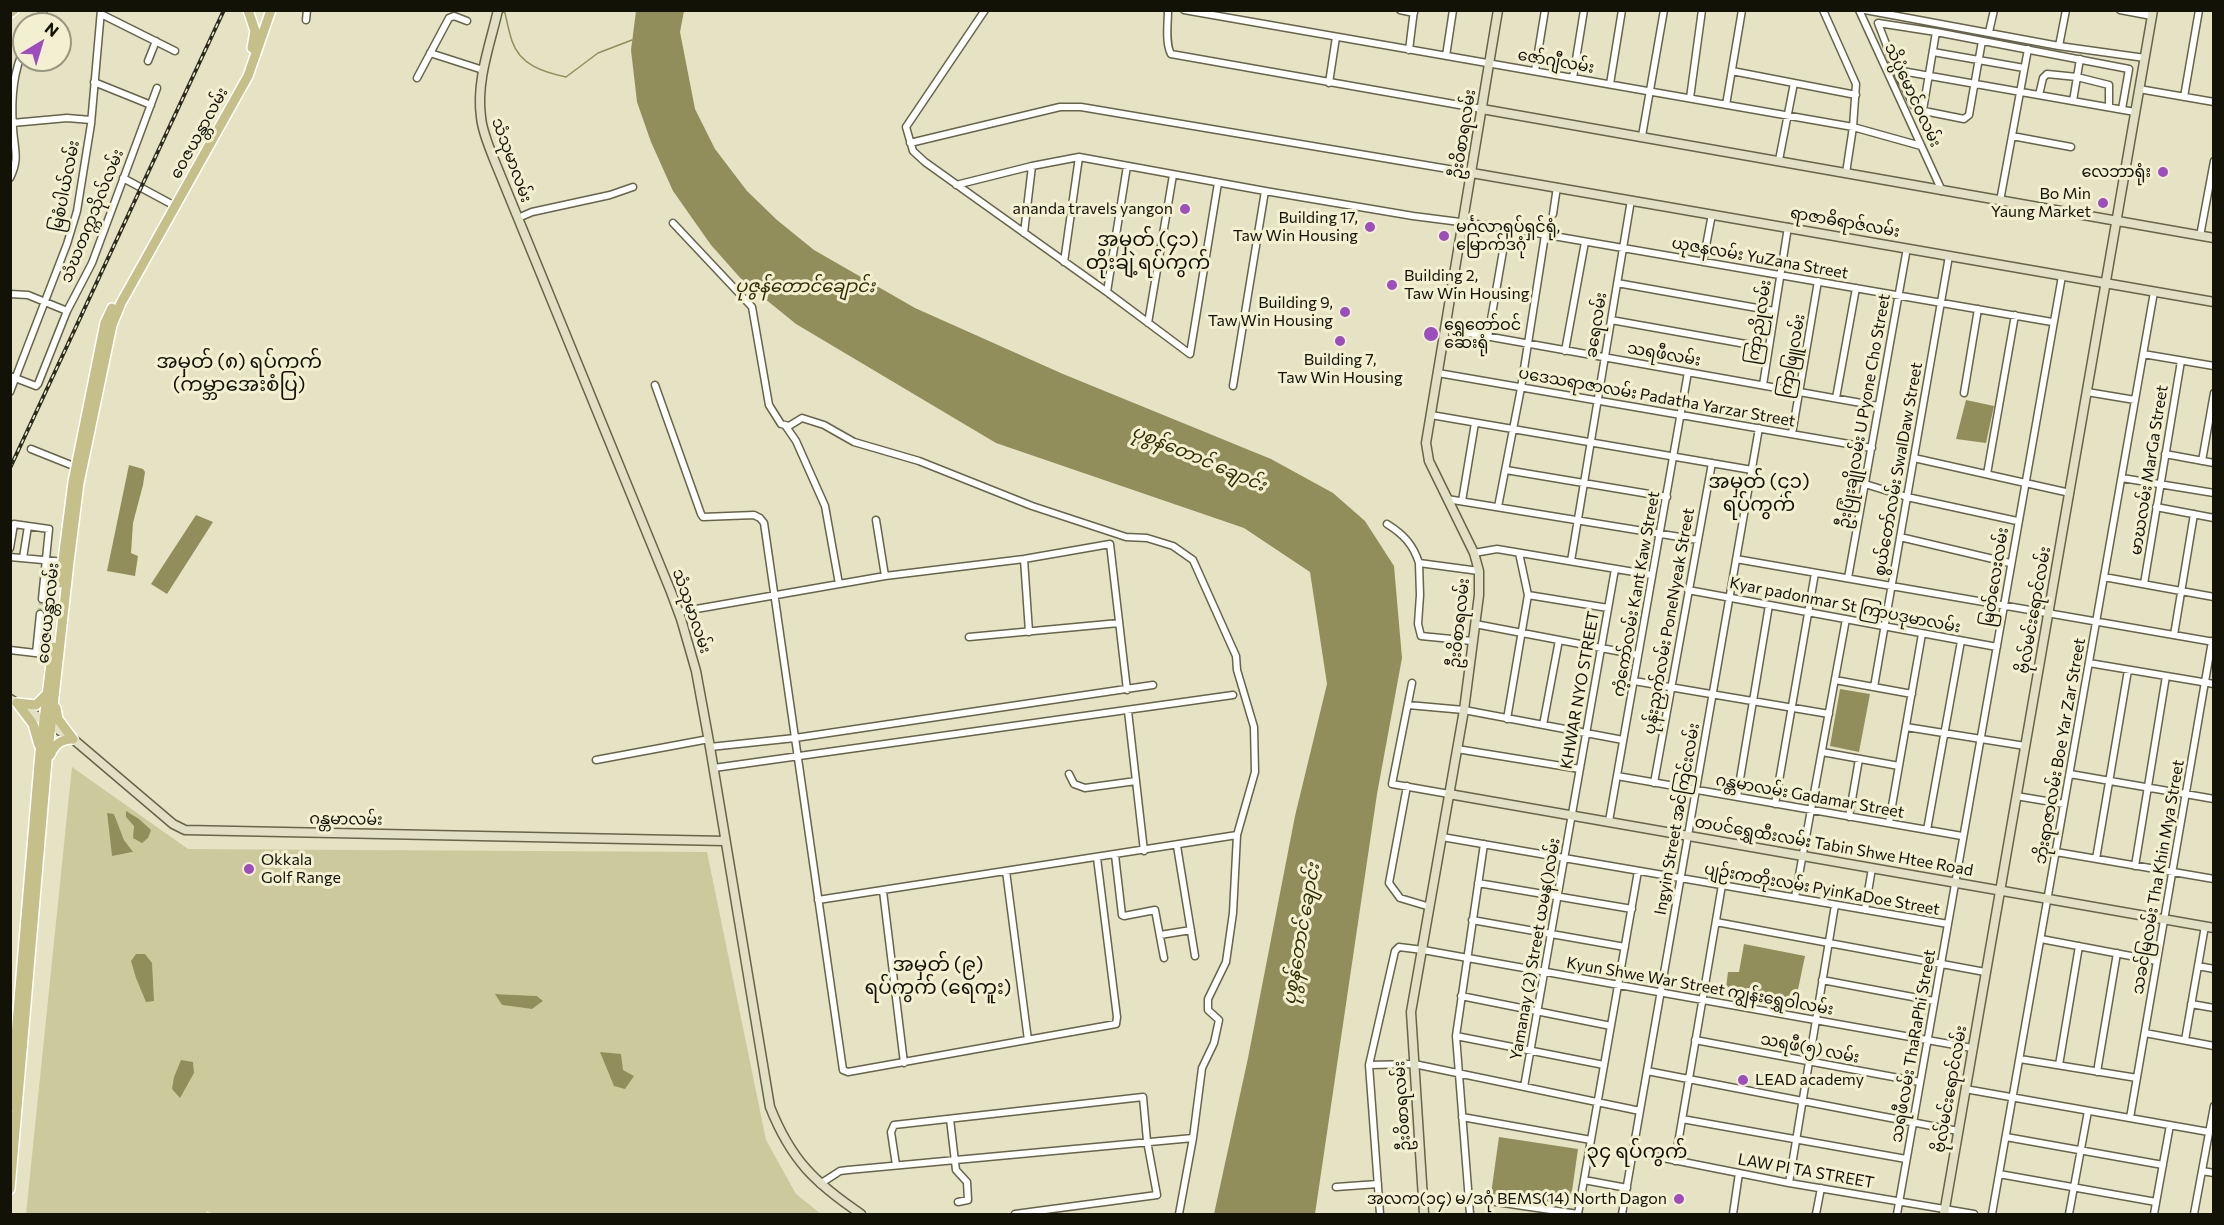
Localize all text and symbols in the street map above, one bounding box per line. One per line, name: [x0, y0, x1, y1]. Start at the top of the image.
north arrow: [12, 12, 72, 72]
text: N: [42, 18, 63, 40]
street label: သိပ္ပံမောင်ဝလမ်း: [1881, 40, 1945, 150]
street label: ဇော်ဂျီလမ်း: [1516, 45, 1596, 77]
street label: ဝေဇယန္တာလမ်း: [166, 84, 232, 182]
street label: ဦးဝိစာရလမ်း: [1446, 88, 1480, 180]
street label: သံသုမာလမ်း: [488, 115, 536, 205]
street label: မြစံပါယ်လမ်း: [47, 139, 83, 233]
street label: သံဃတက္ကသိုလ်လမ်း: [56, 146, 128, 286]
place label: လေဘာရုံး: [2081, 162, 2151, 182]
marker: လေဘာရုံး: [2156, 165, 2170, 179]
place label: Bo Min Yaung Market: [1991, 184, 2091, 222]
marker: Bo Min Yaung Market: [2096, 196, 2110, 210]
place label: ananda travels yangon: [1013, 199, 1173, 219]
marker: ananda travels yangon: [1178, 202, 1192, 216]
street label: ရာဇာဓိရာဇ်လမ်း: [1789, 203, 1901, 241]
place label: Building 17, Taw Win Housing: [1233, 208, 1358, 246]
place label: မင်္ဂလာရုပ်ရှင်ရုံ, မြောက်ဒဂုံ: [1456, 217, 1560, 255]
marker: Building 17, Taw Win Housing: [1363, 220, 1377, 234]
district label: အမှတ် (၄၁) တိုးချဲ့ရပ်ကွက်: [1086, 227, 1210, 274]
marker: မင်္ဂလာရုပ်ရှင်ရုံ, မြောက်ဒဂုံ: [1437, 229, 1451, 243]
street label: ယုဇနလမ်း YuZana Street: [1670, 233, 1850, 283]
place label: Building 2, Taw Win Housing: [1404, 266, 1529, 304]
water label: ပုဇွန်တောင်ချောင်း: [735, 275, 875, 297]
marker: Building 2, Taw Win Housing: [1385, 278, 1399, 292]
street label: ကြာညိုလမ်း: [1743, 278, 1775, 366]
street label: ခရေလမ်း: [1581, 291, 1611, 359]
street label: ဦးပြုံးချိုလမ်း U Pyone Cho Street: [1834, 292, 1894, 530]
place label: Building 9, Taw Win Housing: [1208, 293, 1333, 331]
marker: Building 9, Taw Win Housing: [1338, 305, 1352, 319]
street label: ကြာဖြူလမ်း: [1775, 312, 1809, 400]
place label: ရွှေတော်ဝင် ဆေးရုံ: [1444, 315, 1521, 353]
marker: ရွှေတော်ဝင် ဆေးရုံ: [1422, 325, 1440, 343]
marker: Building 7, Taw Win Housing: [1333, 334, 1347, 348]
street label: သရဖီလမ်း: [1626, 338, 1702, 370]
district label: အမှတ် (၈) ရပ်ကွက် (ကမ္ဘာအေးစံပြ): [156, 349, 322, 396]
place label: Building 7, Taw Win Housing: [1277, 350, 1403, 388]
street label: စွယ်တော်လမ်း SwalDaw Street: [1870, 361, 1926, 577]
street label: ပဒေသရာဇာလမ်း Padatha Yarzar Street: [1517, 363, 1797, 431]
street label: မာဃလမ်း MarGa Street: [2126, 384, 2172, 556]
water label: ပုစွန်တောင် ချောင်း: [1129, 420, 1269, 496]
district label: အမှတ် (၄၁) ရပ်ကွက်: [1708, 469, 1810, 516]
street label: ကံ့ကော်လမ်း Kant Kaw Street: [1608, 490, 1664, 698]
street label: ပုန်းညှက်လမ်း PoneNyeak Street: [1640, 506, 1698, 736]
street label: မြတ်လေးလမ်း: [1978, 526, 2012, 628]
street label: ဗိုလ်မင်းရောင်လမ်း: [2013, 545, 2055, 675]
street label: ဝေဇယန္တာလမ်း: [33, 562, 63, 664]
street label: သံသုမာလမ်း: [669, 566, 715, 656]
street label: Kyar padonmar St ကြာပဒုမာလမ်း: [1728, 573, 1962, 637]
street label: ဦးဝိစာရလမ်း: [1445, 577, 1473, 669]
street label: KHWAR NYO STREET: [1557, 609, 1603, 771]
street label: ဘိုးရာဇာလမ်း Boe Yar Zar Street: [2031, 636, 2089, 866]
street label: Ingyin Street အင်ကြင်းလမ်း: [1651, 721, 1703, 917]
street label: သခင်မြလမ်း Tha Khin Mya Street: [2128, 758, 2188, 996]
street label: ဂန္တမာလမ်း Gadamar Street: [1714, 770, 1906, 822]
street label: ဂန္တမာလမ်း: [309, 809, 383, 829]
street label: တပင်ရွှေထီးလမ်း Tabin Shwe Htee Road: [1693, 812, 1975, 880]
street label: Yamanay (2) Street ယမန()လမ်း: [1506, 836, 1564, 1062]
place label: Okkala Golf Range: [261, 850, 341, 888]
street label: ပျဉ်းကတိုးလမ်း PyinKaDoe Street: [1703, 859, 1941, 919]
marker: Okkala Golf Range: [242, 862, 256, 876]
water label: ပုစွန်တောင် ချောင်း: [1278, 862, 1324, 1006]
street label: သရဖီလမ်း ThaRaPhi Street: [1887, 948, 1939, 1144]
district label: အမှတ် (၉) ရပ်ကွက် (ရေကူး): [864, 952, 1012, 999]
street label: Kyun Shwe War Street ကျွန်းရွှေဝါလမ်း: [1565, 953, 1835, 1019]
street label: ဗိုလ်မင်းရောင်လမ်း: [1929, 1024, 1971, 1154]
street label: သရဖီ(၅) လမ်း: [1759, 1029, 1861, 1067]
street label: ဦးဝိစာရလမ်း: [1389, 1060, 1415, 1152]
place label: LEAD academy: [1755, 1070, 1864, 1090]
marker: LEAD academy: [1736, 1073, 1750, 1087]
district label: ၃၄ ရပ်ကွက်: [1587, 1139, 1687, 1163]
street label: LAW PI TA STREET: [1736, 1150, 1876, 1192]
place label: အလက(၁၄) မ/ဒဂုံ BEMS(14) North Dagon: [1367, 1189, 1667, 1209]
marker: အလက(၁၄) မ/ဒဂုံ BEMS(14) North Dagon: [1672, 1192, 1686, 1206]

